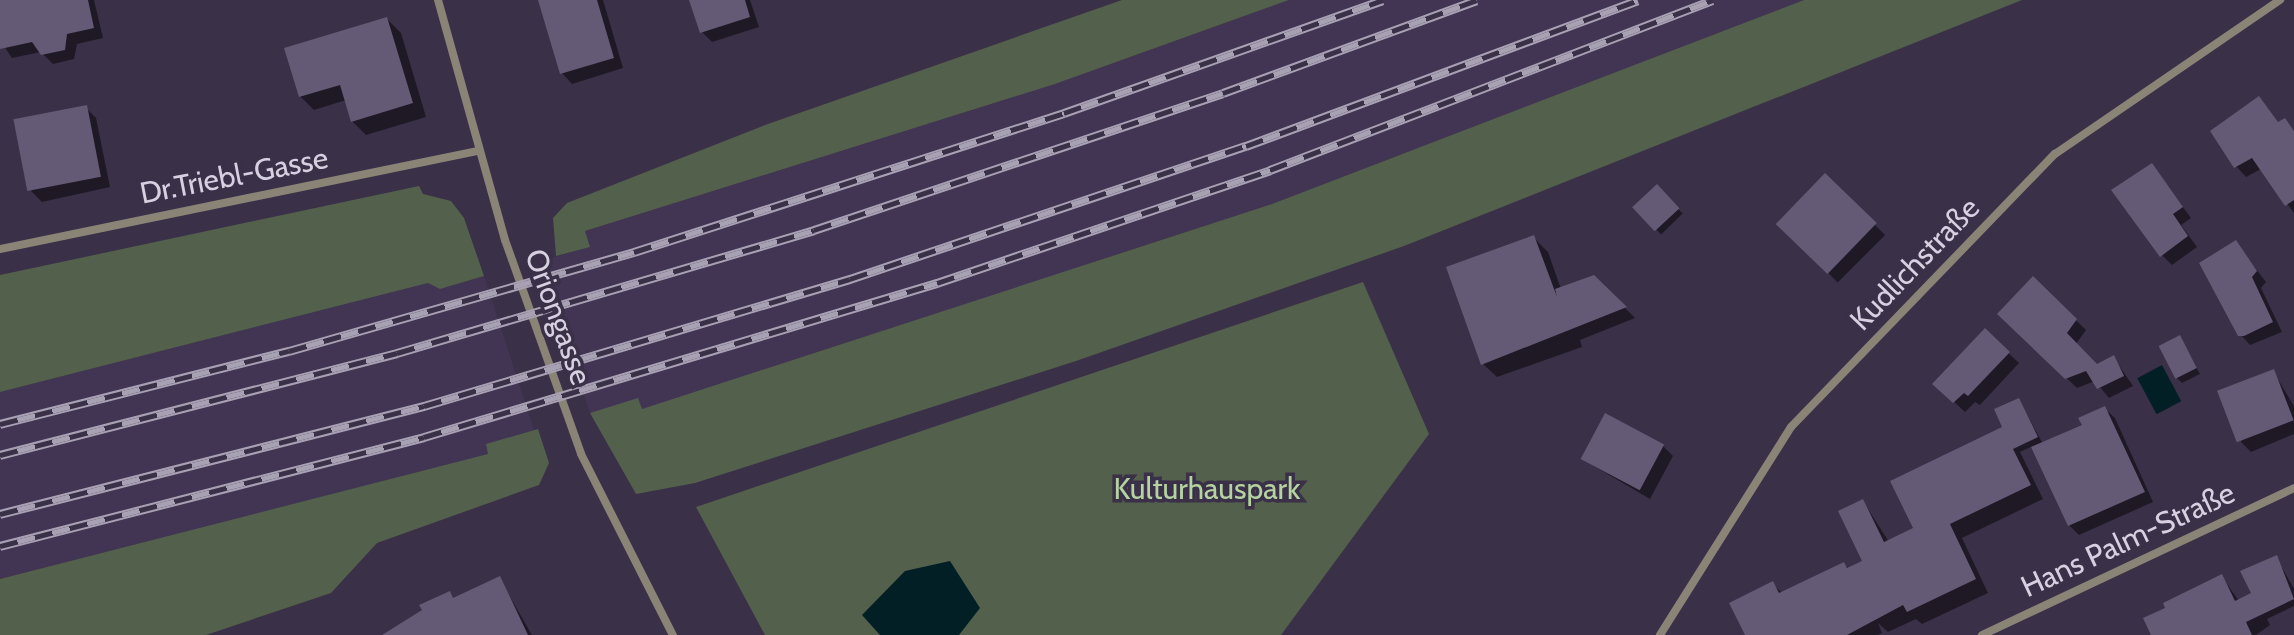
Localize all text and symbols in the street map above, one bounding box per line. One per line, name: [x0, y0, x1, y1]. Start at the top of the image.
street label: Dr.Triebl-Gasse: [137, 140, 331, 212]
street label: Kudlichstraße: [1843, 190, 1987, 338]
street label: Oriongasse: [517, 244, 599, 390]
park label: Kulturhauspark: [1113, 471, 1301, 507]
street label: Hans Palm-Straße: [2016, 475, 2240, 605]

